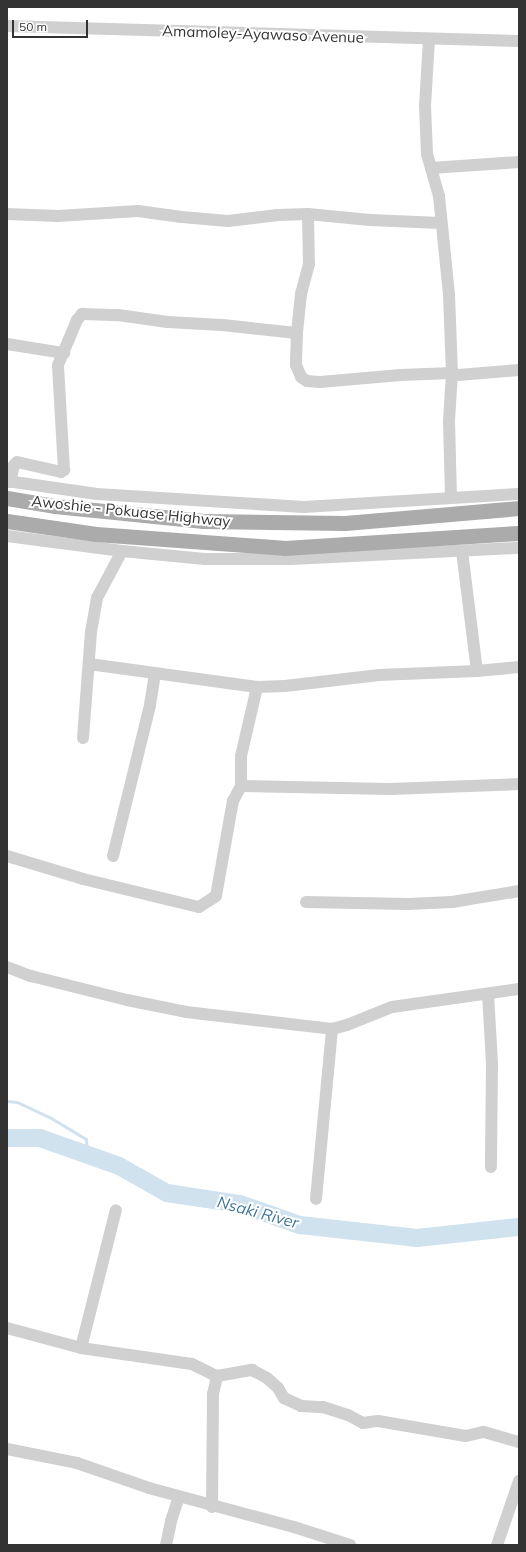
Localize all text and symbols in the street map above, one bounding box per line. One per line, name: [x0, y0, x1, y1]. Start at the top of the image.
scale bar: [14, 12, 90, 38]
text: 50 m: [19, 19, 47, 34]
street label: Amamoley-Ayawaso Avenue: [162, 21, 364, 47]
street label: Awoshie - Pokuase Highway: [31, 492, 231, 530]
water label: Nsaki River: [215, 1192, 301, 1232]

